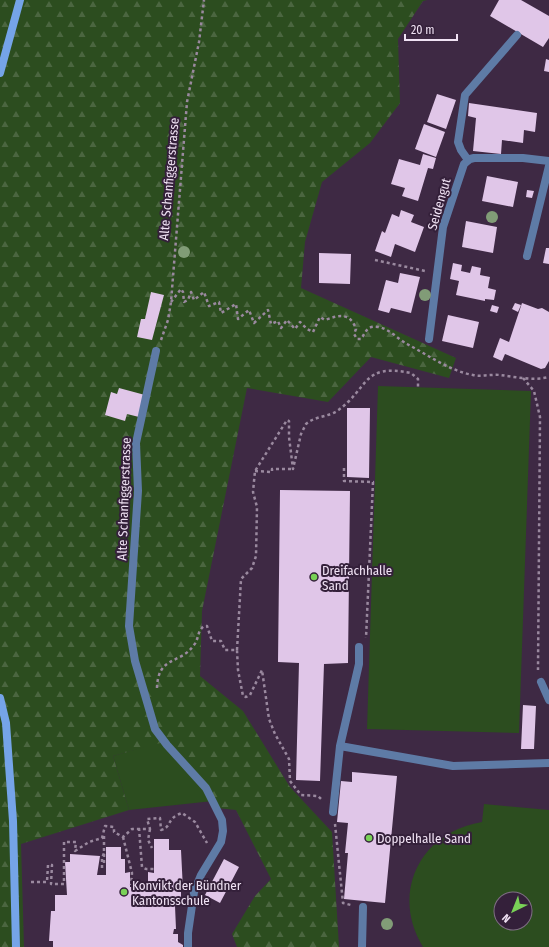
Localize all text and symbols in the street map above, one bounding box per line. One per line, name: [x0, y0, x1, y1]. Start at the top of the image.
scale bar: [405, 16, 457, 42]
text: 20 m: [411, 23, 435, 37]
street label: Alte Schanfiggerstrasse: [156, 117, 182, 241]
street label: Seidengut: [424, 176, 454, 232]
street label: Alte Schanfiggerstrasse: [114, 437, 134, 561]
place label: Dreifachhalle Sand: [322, 563, 392, 593]
marker: Dreifachhalle Sand: [309, 572, 319, 582]
place label: Doppelhalle Sand: [377, 831, 471, 846]
marker: Doppelhalle Sand: [364, 833, 374, 843]
place label: Konvikt der Bündner Kantonsschule: [132, 878, 242, 908]
marker: Konvikt der Bündner Kantonsschule: [119, 887, 129, 897]
north arrow: [493, 891, 533, 931]
text: N: [500, 911, 513, 925]

